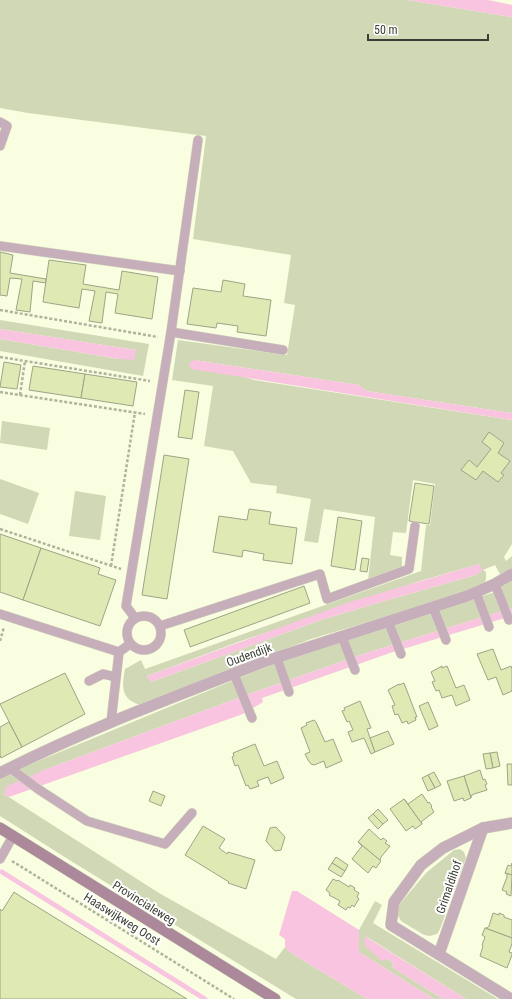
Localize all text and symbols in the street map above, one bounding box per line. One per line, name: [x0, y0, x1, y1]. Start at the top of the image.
scale bar: [368, 16, 488, 42]
text: 50 m: [374, 23, 398, 37]
street label: Oudendijk: [224, 640, 274, 670]
street label: Grimaldihof: [433, 858, 465, 915]
street label: Provincialeweg: [110, 878, 178, 928]
street label: Haaswijkweg Oost: [81, 890, 163, 948]

